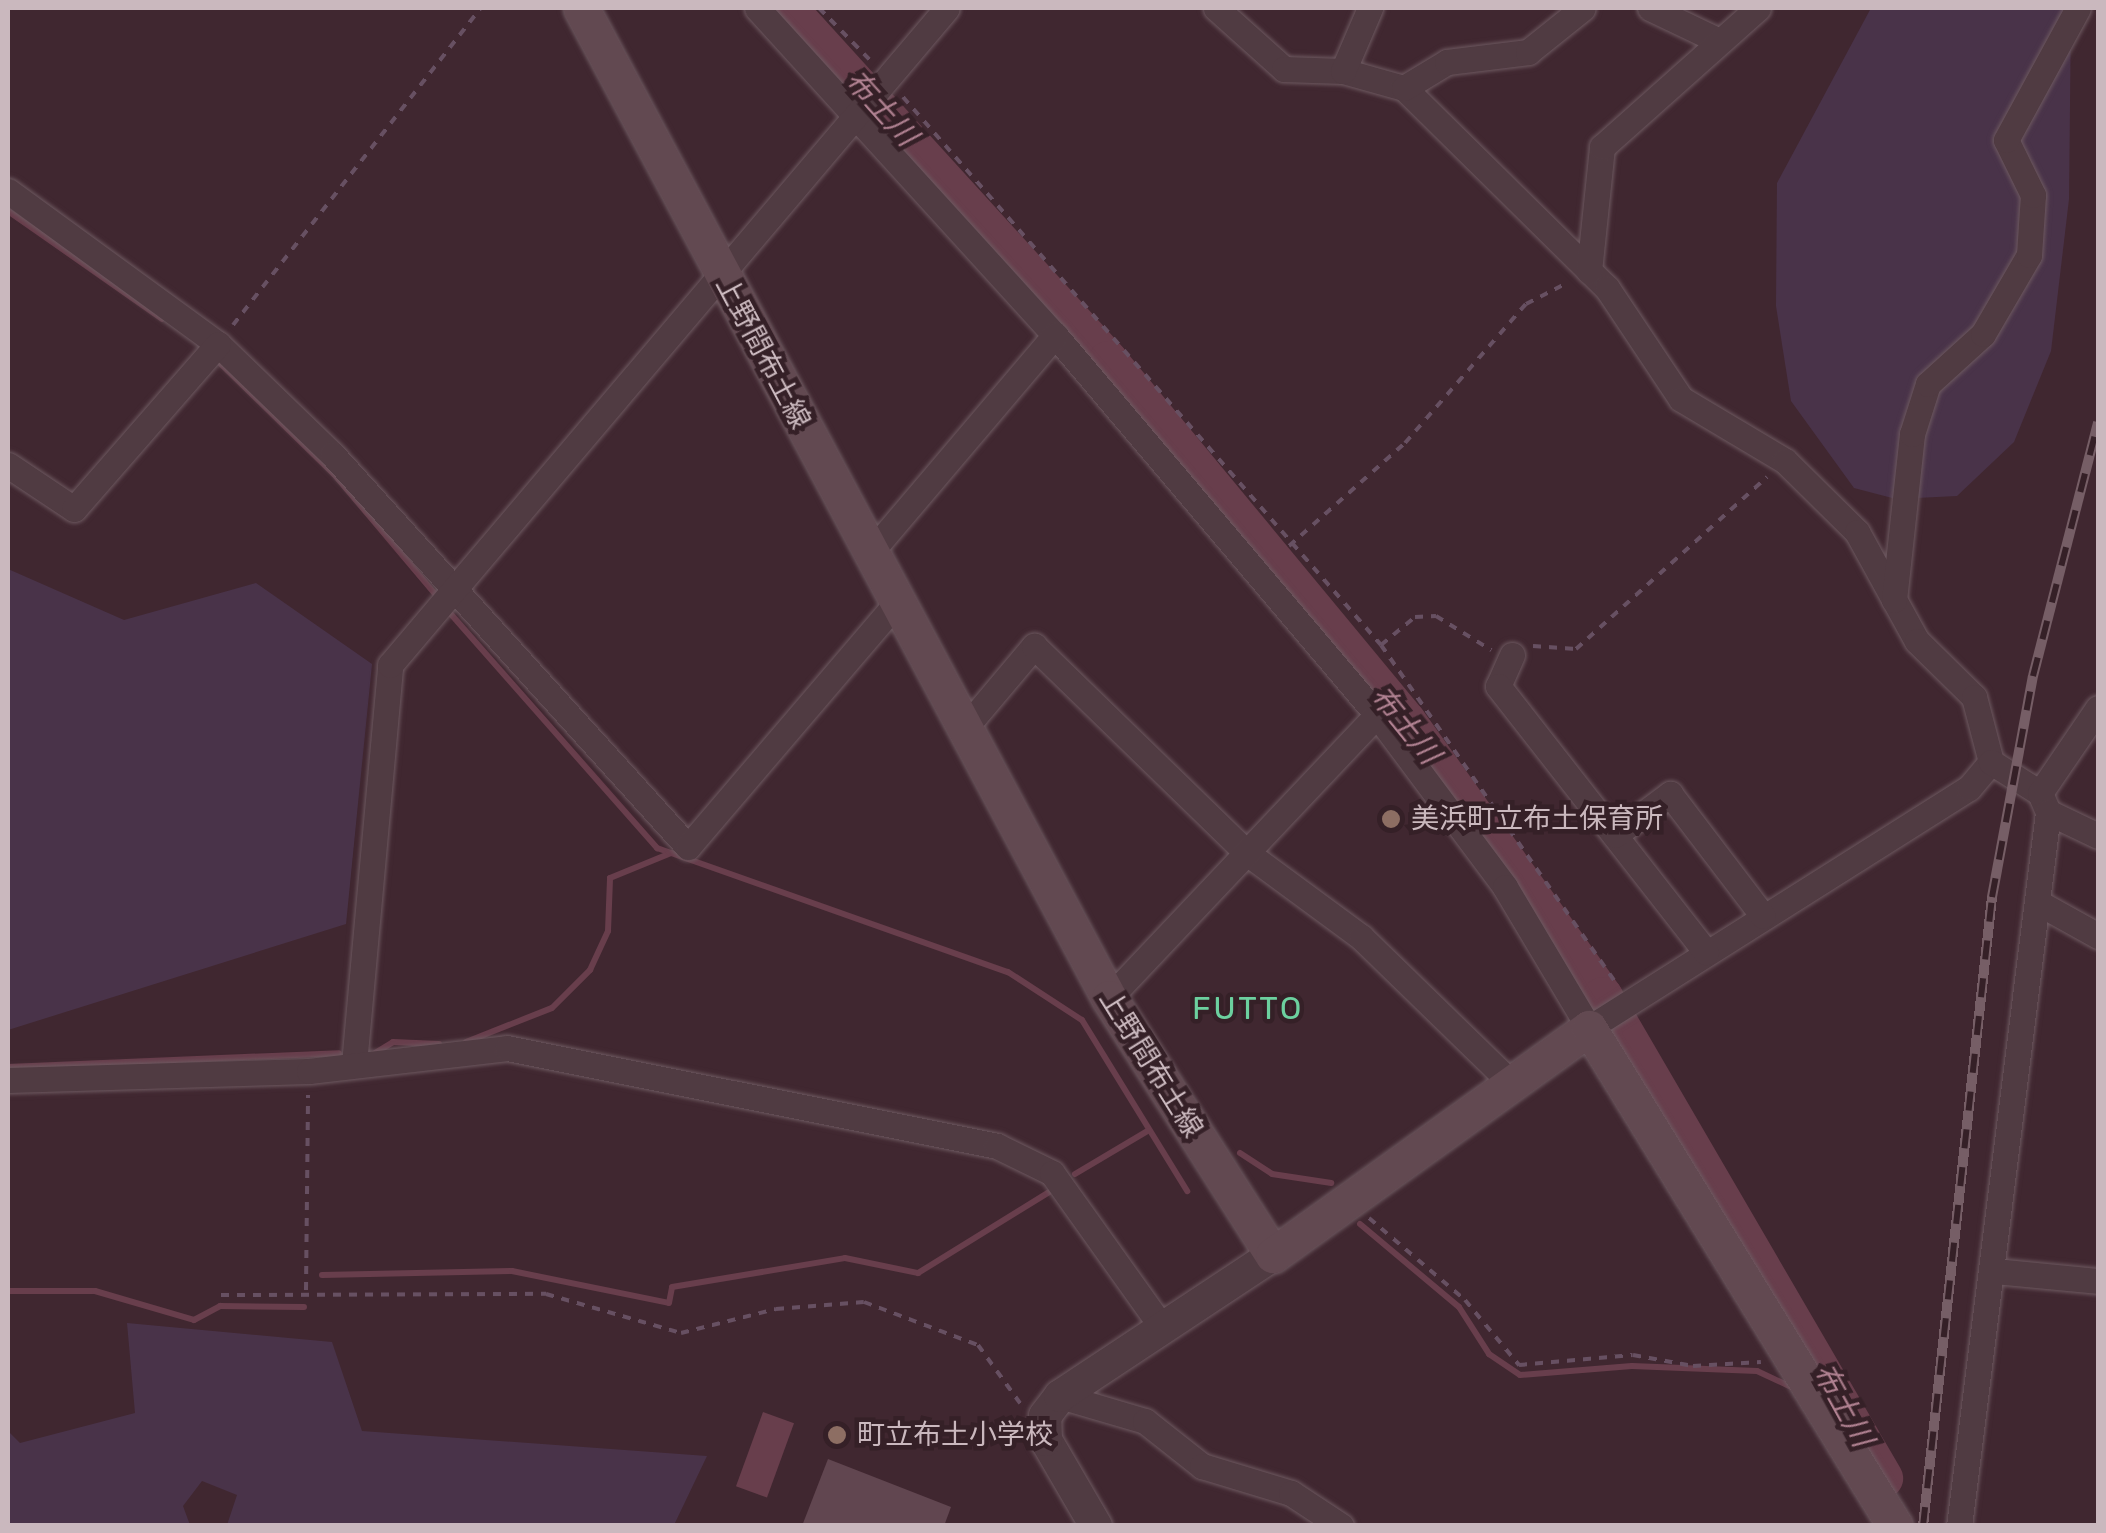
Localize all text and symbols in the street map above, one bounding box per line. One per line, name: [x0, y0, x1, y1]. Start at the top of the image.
water label: 布土川: [838, 63, 924, 153]
street label: 上野間布土線: [709, 271, 817, 435]
water label: 布土川: [1363, 679, 1447, 771]
place label: 美浜町立布土保育所: [1411, 802, 1663, 836]
marker: 美浜町立布土保育所: [1380, 808, 1402, 830]
street label: 上野間布土線: [1092, 984, 1210, 1144]
district label: FUTTO: [1192, 989, 1304, 1027]
water label: 布土川: [1805, 1357, 1881, 1453]
place label: 町立布土小学校: [857, 1418, 1053, 1452]
marker: 町立布土小学校: [826, 1424, 848, 1446]

